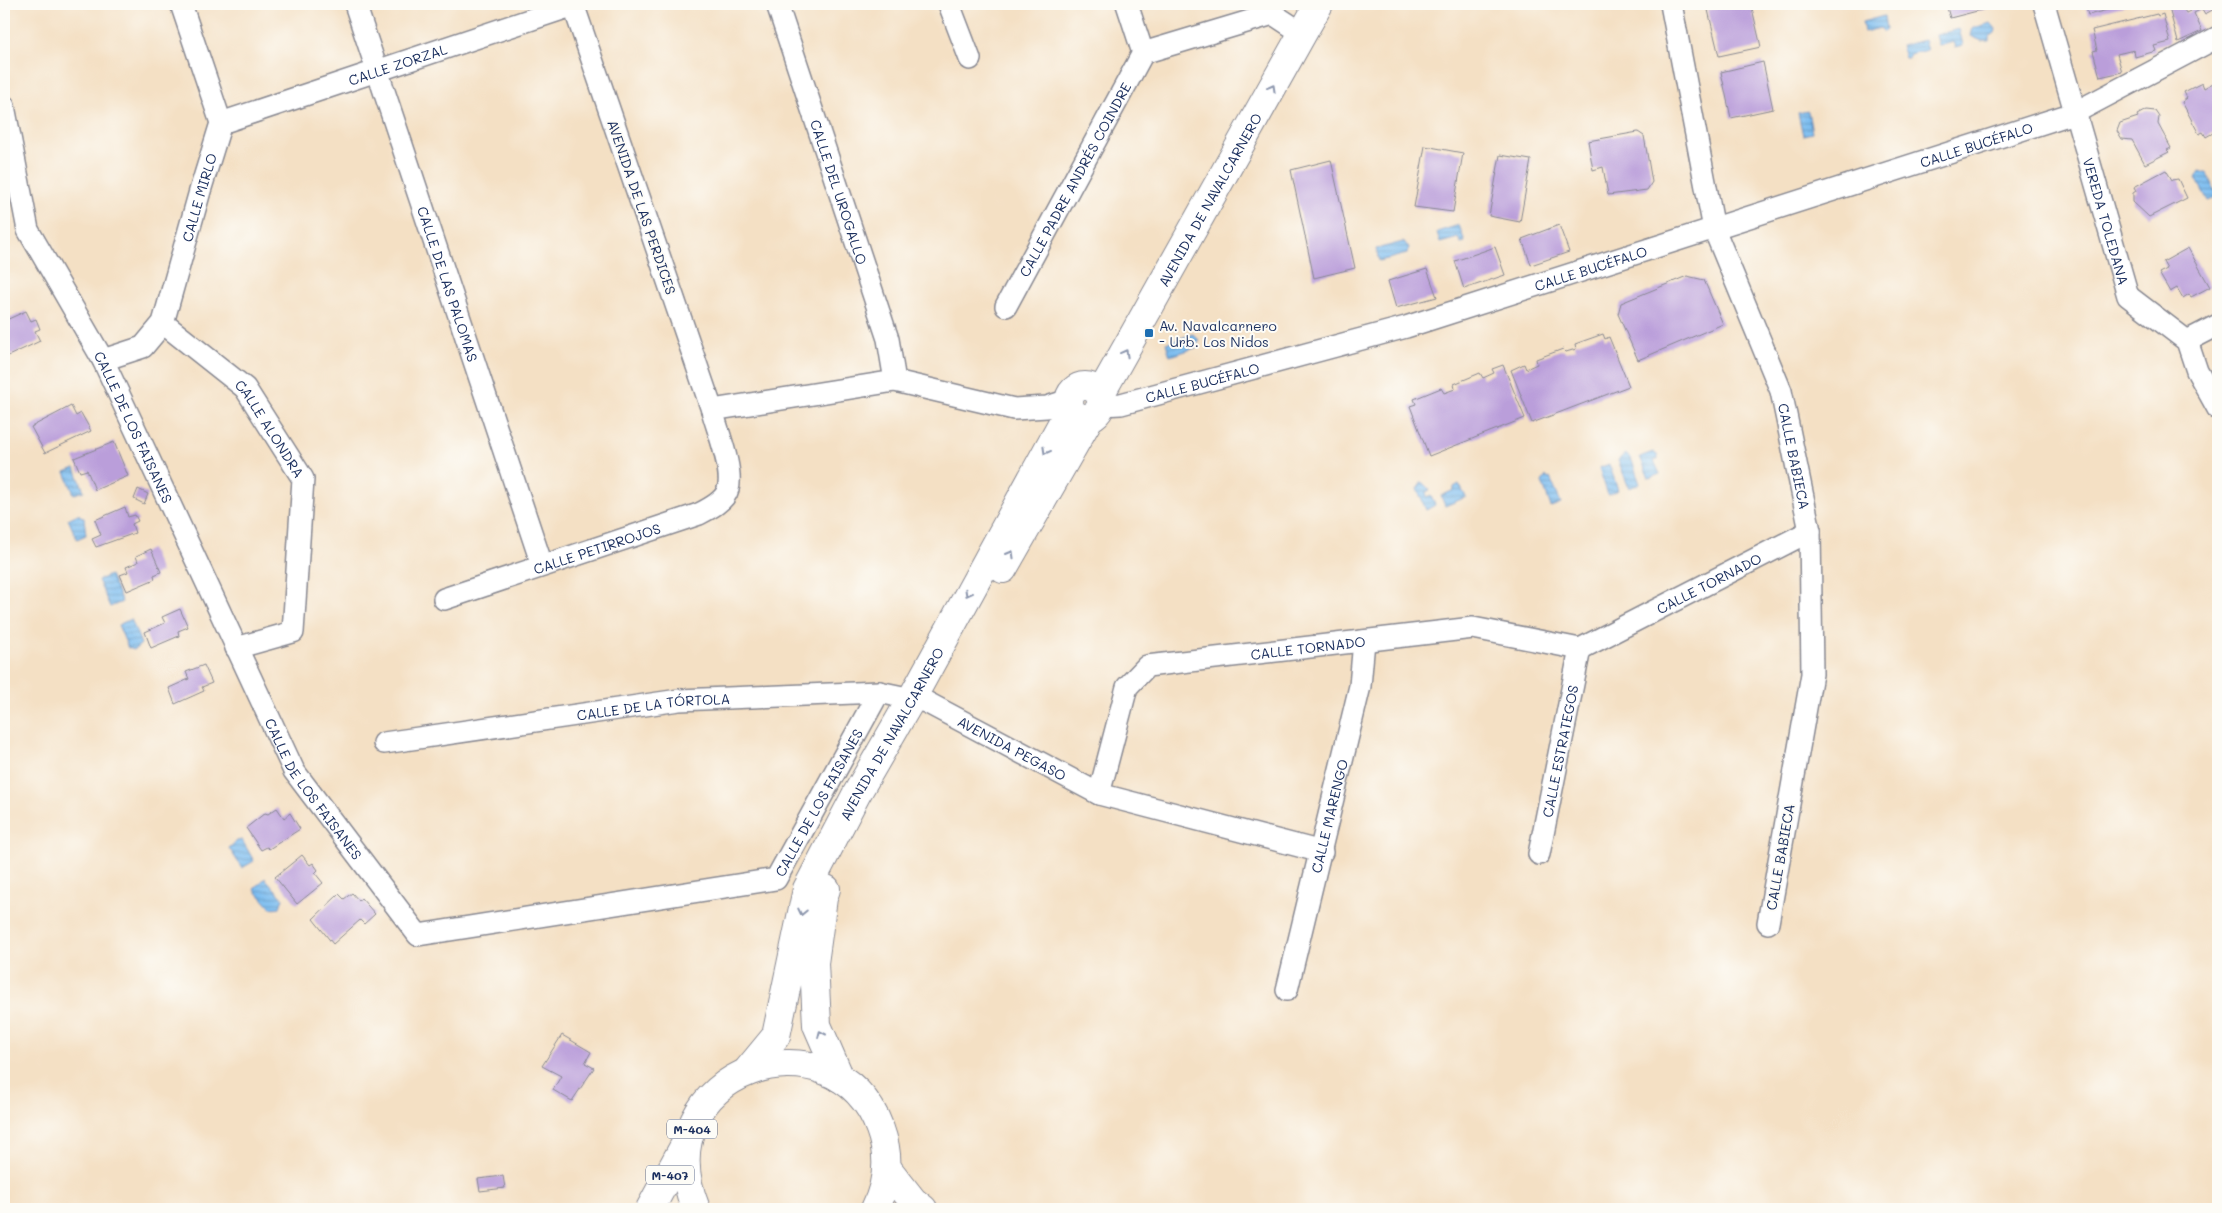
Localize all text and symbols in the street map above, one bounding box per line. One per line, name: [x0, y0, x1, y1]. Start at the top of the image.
street label: CALLE ZORZAL: [346, 38, 450, 89]
street label: CALLE PADRE ANDRÉS COINDRE: [1014, 79, 1135, 280]
one-way arrow: [1265, 85, 1275, 94]
street label: AVENIDA DE NAVALCARNERO: [1153, 109, 1266, 290]
street label: AVENIDA DE LAS PERDICES: [603, 117, 681, 297]
street label: CALLE DEL UROGALLO: [806, 117, 872, 267]
street label: CALLE BUCÉFALO: [1917, 117, 2035, 171]
street label: CALLE MIRLO: [177, 150, 221, 244]
street label: VEREDA TOLEDANA: [2079, 155, 2134, 287]
street label: CALLE DE LAS PALOMAS: [414, 204, 483, 364]
street label: CALLE BUCÉFALO: [1532, 241, 1649, 295]
place label: Av. Navalcarnero - Urb. Los Nidos: [1159, 316, 1277, 351]
marker: Av. Navalcarnero - Urb. Los Nidos: [1143, 327, 1155, 339]
street label: CALLE DE LOS FAISANES: [90, 347, 178, 506]
one-way arrow: [1118, 349, 1128, 358]
street label: CALLE BUCÉFALO: [1143, 358, 1261, 407]
street label: CALLE ALONDRA: [232, 375, 309, 481]
street label: CALLE BABIECA: [1774, 401, 1815, 511]
one-way arrow: [1042, 446, 1052, 455]
street label: CALLE PETIRROJOS: [531, 518, 663, 578]
street label: CALLE TORNADO: [1653, 548, 1765, 618]
one-way arrow: [1005, 550, 1015, 559]
one-way arrow: [964, 588, 974, 597]
street label: CALLE TORNADO: [1249, 631, 1366, 663]
street label: AVENIDA DE NAVALCARNERO: [835, 644, 948, 824]
street label: CALLE ESTRATEGOS: [1537, 683, 1582, 819]
street label: CALLE DE LA TÓRTOLA: [575, 688, 730, 724]
street label: AVENIDA PEGASO: [955, 711, 1070, 785]
street label: CALLE DE LOS FAISANES: [261, 715, 367, 863]
street label: CALLE DE LOS FAISANES: [770, 725, 867, 880]
street label: CALLE MARENGO: [1306, 757, 1352, 875]
street label: CALLE BABIECA: [1761, 802, 1799, 912]
one-way arrow: [798, 908, 808, 917]
one-way arrow: [816, 1030, 827, 1039]
road number: M-404: [667, 1120, 717, 1138]
road number: M-407: [646, 1166, 694, 1184]

